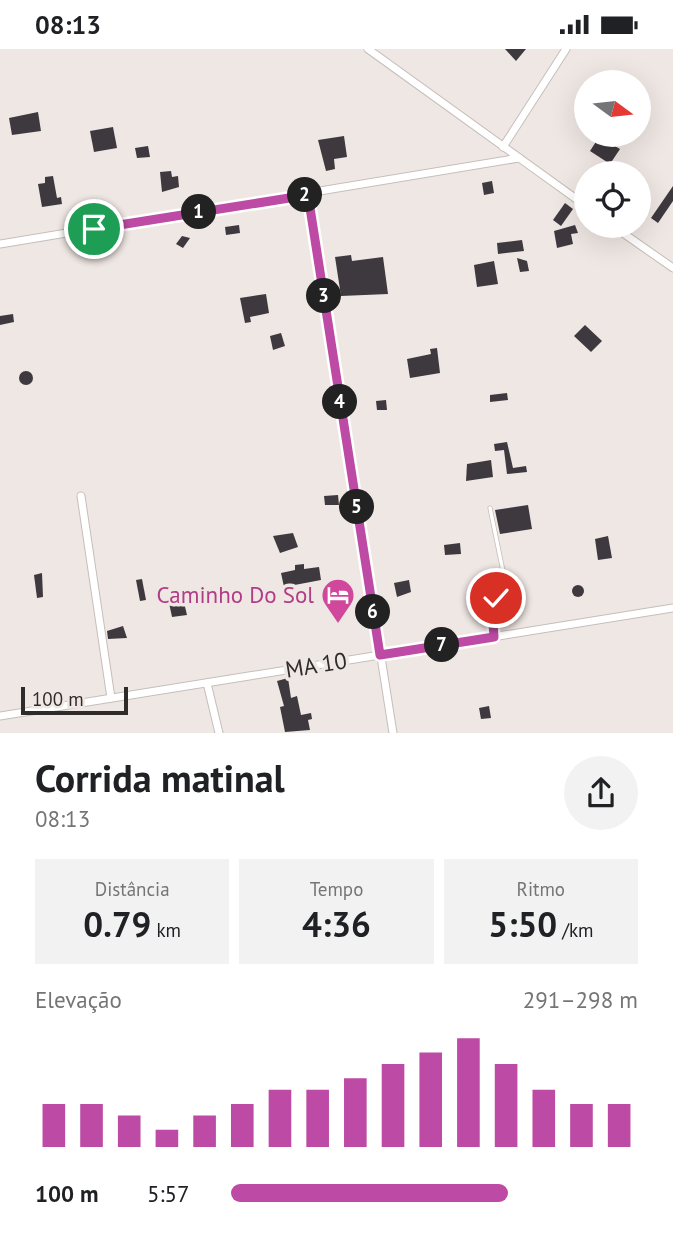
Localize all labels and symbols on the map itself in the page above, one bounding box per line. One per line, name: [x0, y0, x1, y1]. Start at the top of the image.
north arrow: [574, 70, 651, 147]
pin: 2: [288, 177, 322, 213]
pin: 1: [182, 195, 216, 229]
pin: [64, 199, 124, 259]
pin: 3: [306, 279, 342, 313]
pin: 4: [322, 385, 358, 419]
pin: 5: [340, 489, 374, 525]
pin: [466, 568, 526, 628]
hotel icon: Caminho Do Sol: [319, 576, 357, 625]
place label: Caminho Do Sol: [157, 580, 314, 609]
pin: 6: [356, 595, 390, 629]
pin: 7: [424, 627, 460, 663]
street label: MA 10: [283, 645, 349, 684]
scale bar: [21, 683, 128, 715]

